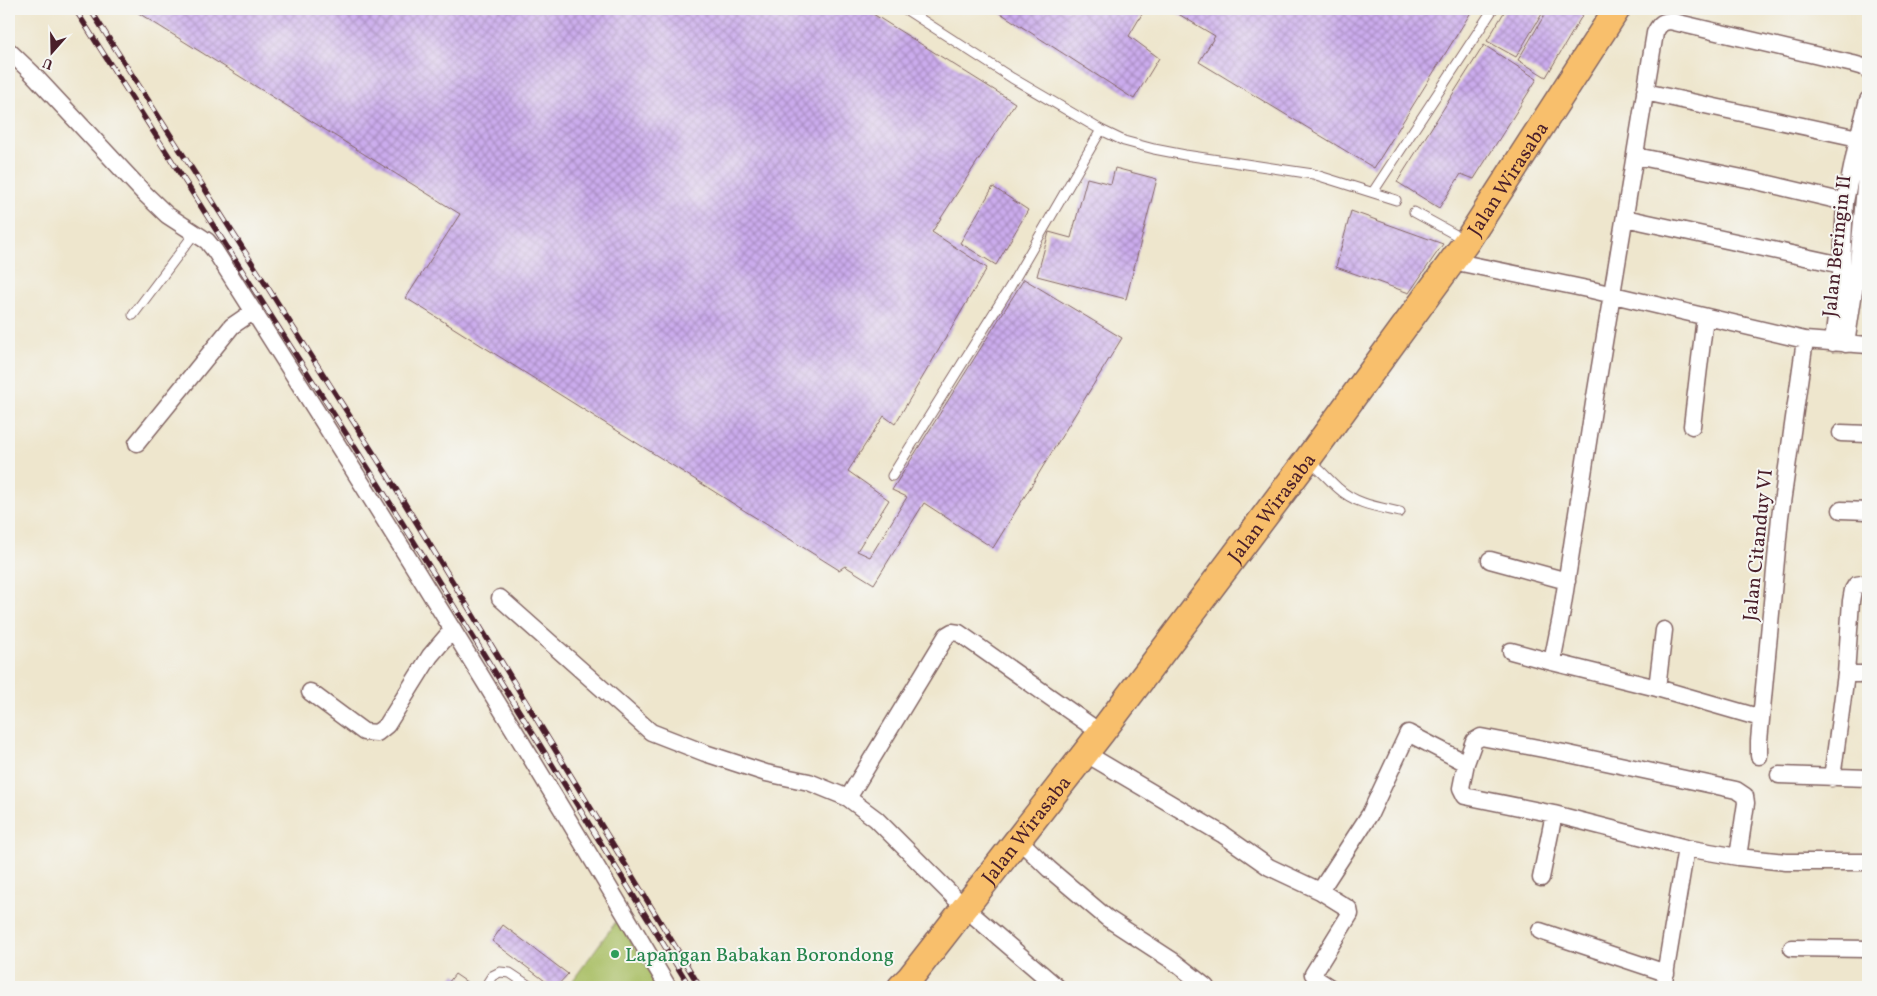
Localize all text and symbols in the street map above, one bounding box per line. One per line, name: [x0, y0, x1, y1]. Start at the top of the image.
north arrow: [28, 28, 78, 78]
text: U: [40, 52, 56, 73]
street label: Jalan Wirasaba: [1462, 117, 1556, 242]
street label: Jalan Beringin II: [1817, 174, 1859, 319]
street label: Jalan Wirasaba: [1222, 448, 1324, 569]
street label: Jalan Citanduy VI: [1737, 468, 1781, 623]
street label: Jalan Wirasaba: [976, 770, 1079, 891]
place label: Lapangan Babakan Borondong: [625, 942, 894, 970]
marker: Lapangan Babakan Borondong: [609, 948, 621, 960]

